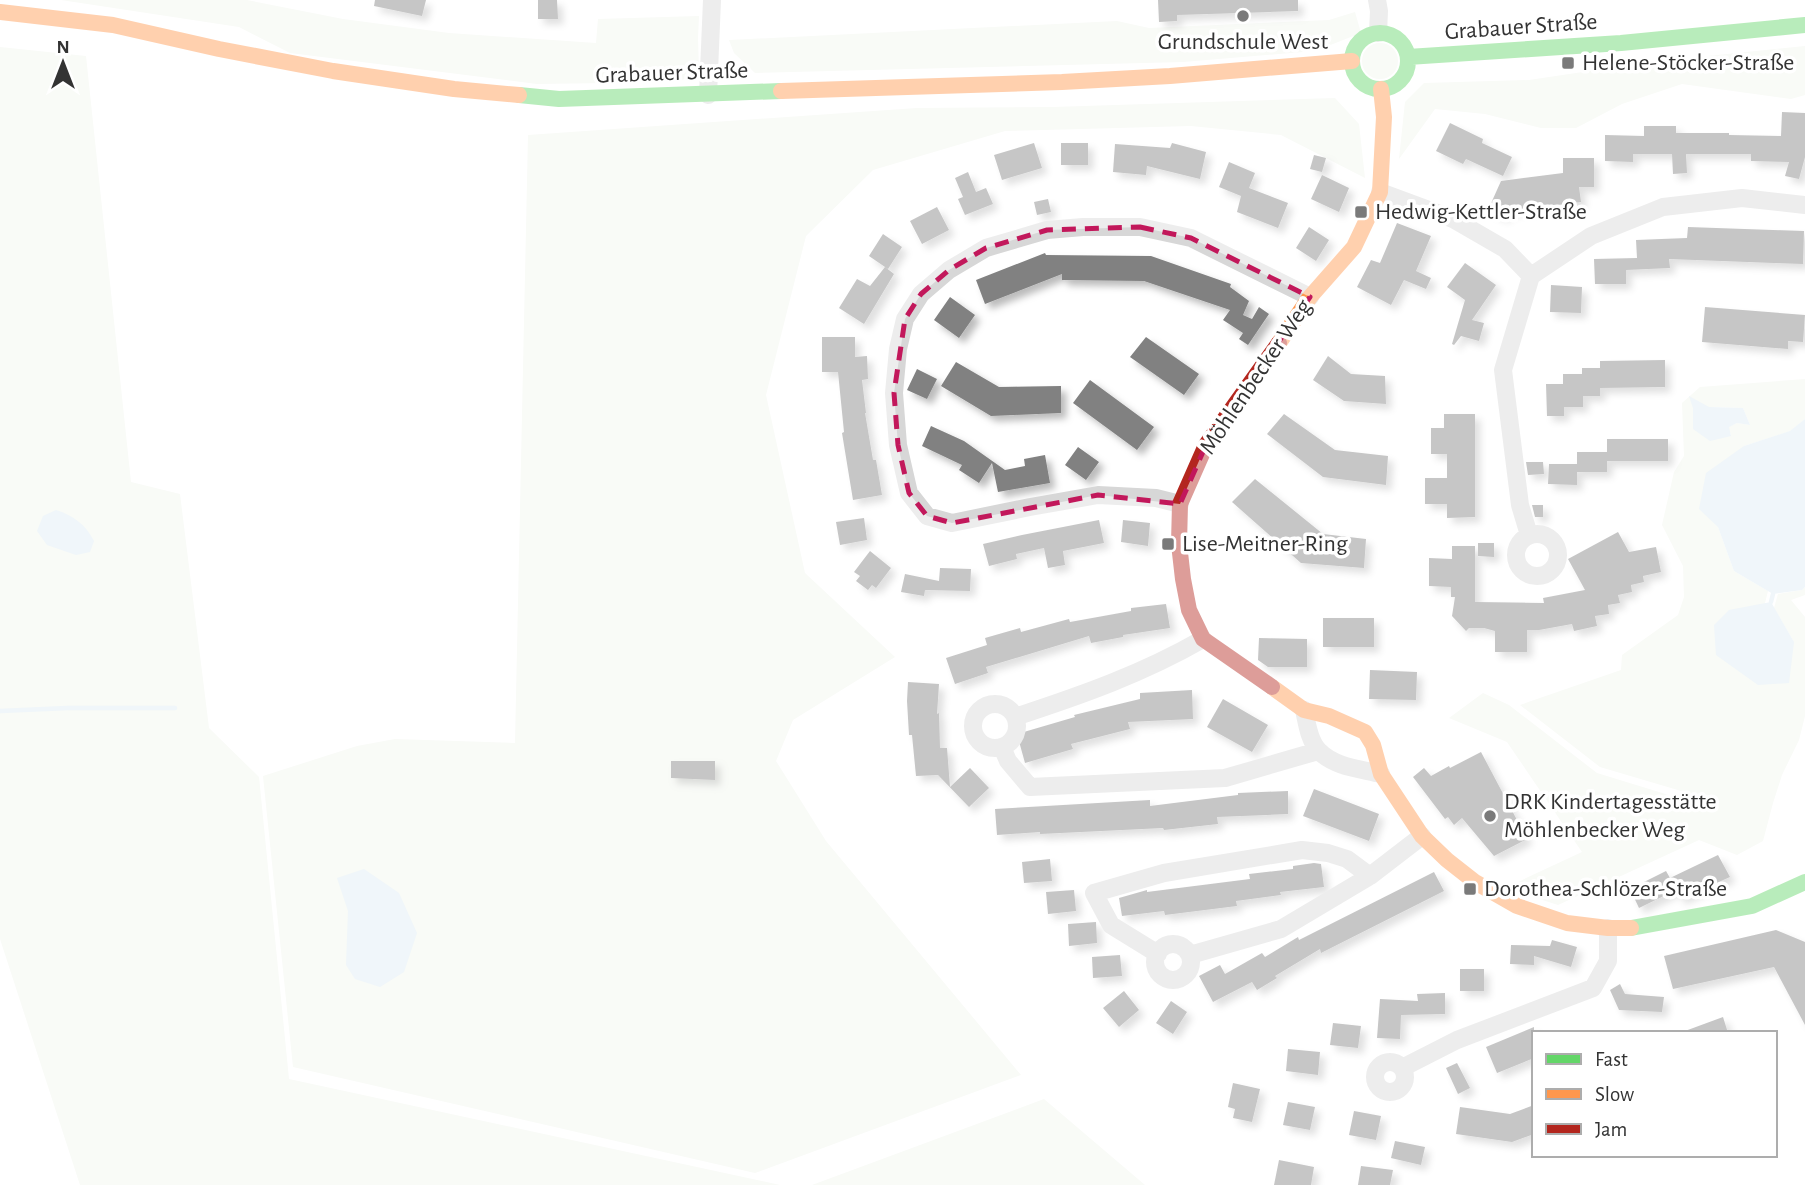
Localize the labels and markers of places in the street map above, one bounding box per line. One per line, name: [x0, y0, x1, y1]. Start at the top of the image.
marker: Grundschule West: [1235, 8, 1251, 24]
place label: Grundschule West: [1158, 30, 1328, 54]
place label: Helene-Stöcker-Straße: [1582, 51, 1794, 75]
marker: Helene-Stöcker-Straße: [1560, 55, 1576, 71]
place label: Hedwig-Kettler-Straße: [1375, 200, 1587, 224]
marker: Hedwig-Kettler-Straße: [1353, 204, 1369, 220]
place label: Lise-Meitner-Ring: [1182, 532, 1348, 556]
marker: Lise-Meitner-Ring: [1160, 536, 1176, 552]
place label: DRK Kindertagesstätte Möhlenbecker Weg: [1504, 790, 1717, 842]
marker: DRK Kindertagesstätte Möhlenbecker Weg: [1482, 808, 1498, 824]
place label: Dorothea-Schlözer-Straße: [1484, 877, 1727, 901]
marker: Dorothea-Schlözer-Straße: [1462, 881, 1478, 897]

